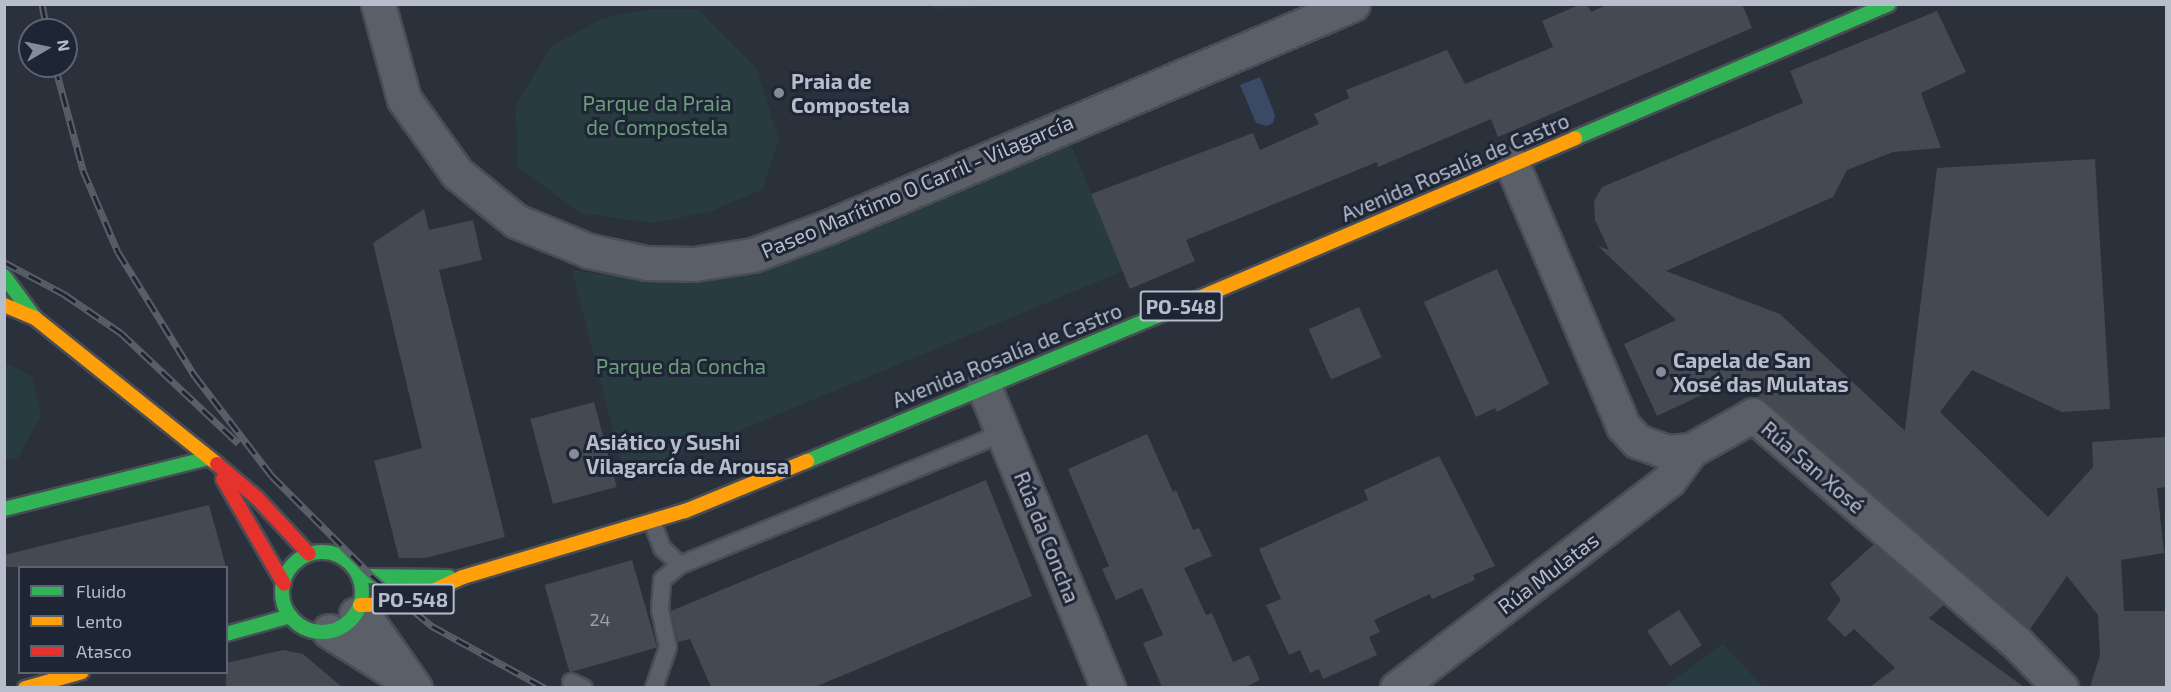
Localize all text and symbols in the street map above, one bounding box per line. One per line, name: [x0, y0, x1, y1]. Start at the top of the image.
north arrow: [18, 18, 78, 78]
text: N: [54, 38, 75, 53]
place label: Praia de Compostela: [791, 68, 910, 118]
marker: Praia de Compostela: [772, 86, 786, 100]
park label: Parque da Praia de Compostela: [582, 90, 732, 140]
street label: Avenida Rosalía de Castro: [1337, 107, 1573, 227]
street label: Paseo Marítimo O Carril - Vilagarcía: [757, 108, 1077, 264]
road number: PO-548: [1139, 289, 1223, 323]
street label: Avenida Rosalía de Castro: [888, 297, 1126, 413]
place label: Capela de San Xosé das Mulatas: [1673, 347, 1849, 397]
park label: Parque da Concha: [596, 353, 766, 379]
marker: Capela de San Xosé das Mulatas: [1654, 365, 1668, 379]
street label: Rúa San Xosé: [1756, 416, 1870, 518]
place label: Asiático y Sushi Vilagarcía de Arousa: [586, 429, 789, 479]
marker: Asiático y Sushi Vilagarcía de Arousa: [567, 447, 581, 461]
street label: Rúa da Concha: [1009, 468, 1085, 606]
street label: Rúa Mulatas: [1493, 527, 1603, 619]
legend: [18, 566, 228, 674]
text: Fluido: [76, 580, 126, 602]
road number: PO-548: [371, 582, 455, 616]
house number: 24: [589, 608, 611, 630]
text: Lento: [76, 610, 122, 632]
text: Atasco: [76, 640, 132, 662]

